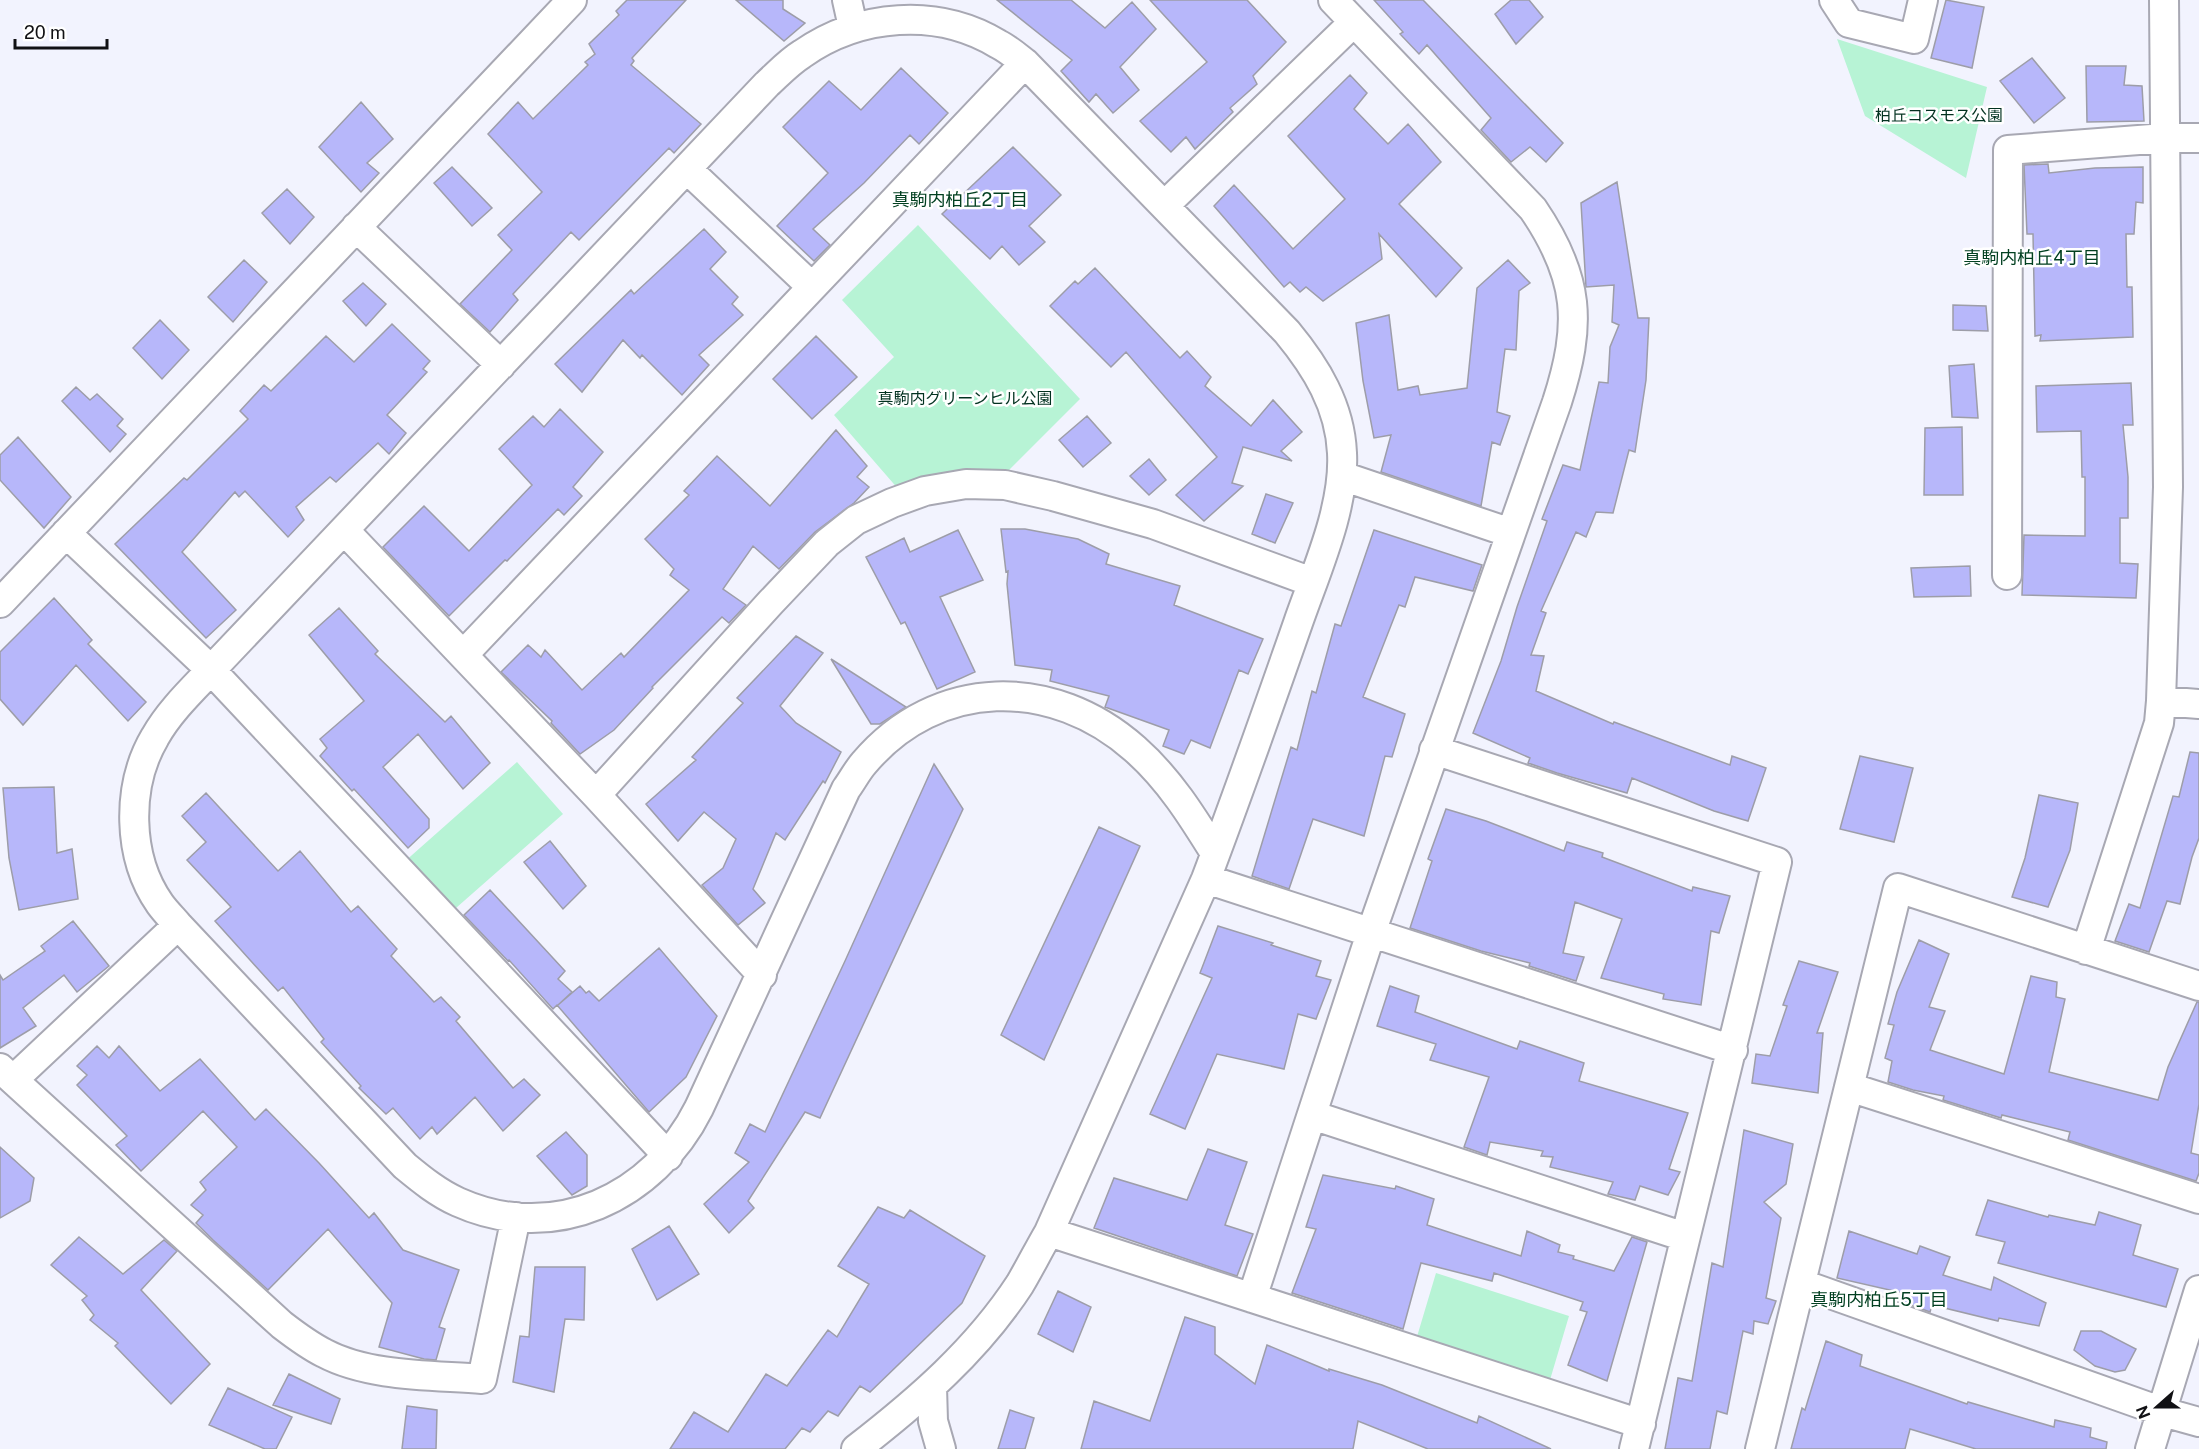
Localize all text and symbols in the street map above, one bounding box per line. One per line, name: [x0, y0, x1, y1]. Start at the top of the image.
scale bar: [15, 12, 106, 50]
text: 20 m: [24, 22, 66, 43]
park label: 柏丘コスモス公園: [1875, 106, 2003, 125]
district label: 真駒内柏丘2丁目: [892, 189, 1028, 210]
district label: 真駒内柏丘4丁目: [1963, 247, 2101, 268]
park label: 真駒内グリーンヒル公園: [877, 389, 1053, 408]
district label: 真駒内柏丘5丁目: [1810, 1289, 1948, 1310]
north arrow: [2127, 1377, 2187, 1437]
text: N: [2132, 1403, 2155, 1421]

